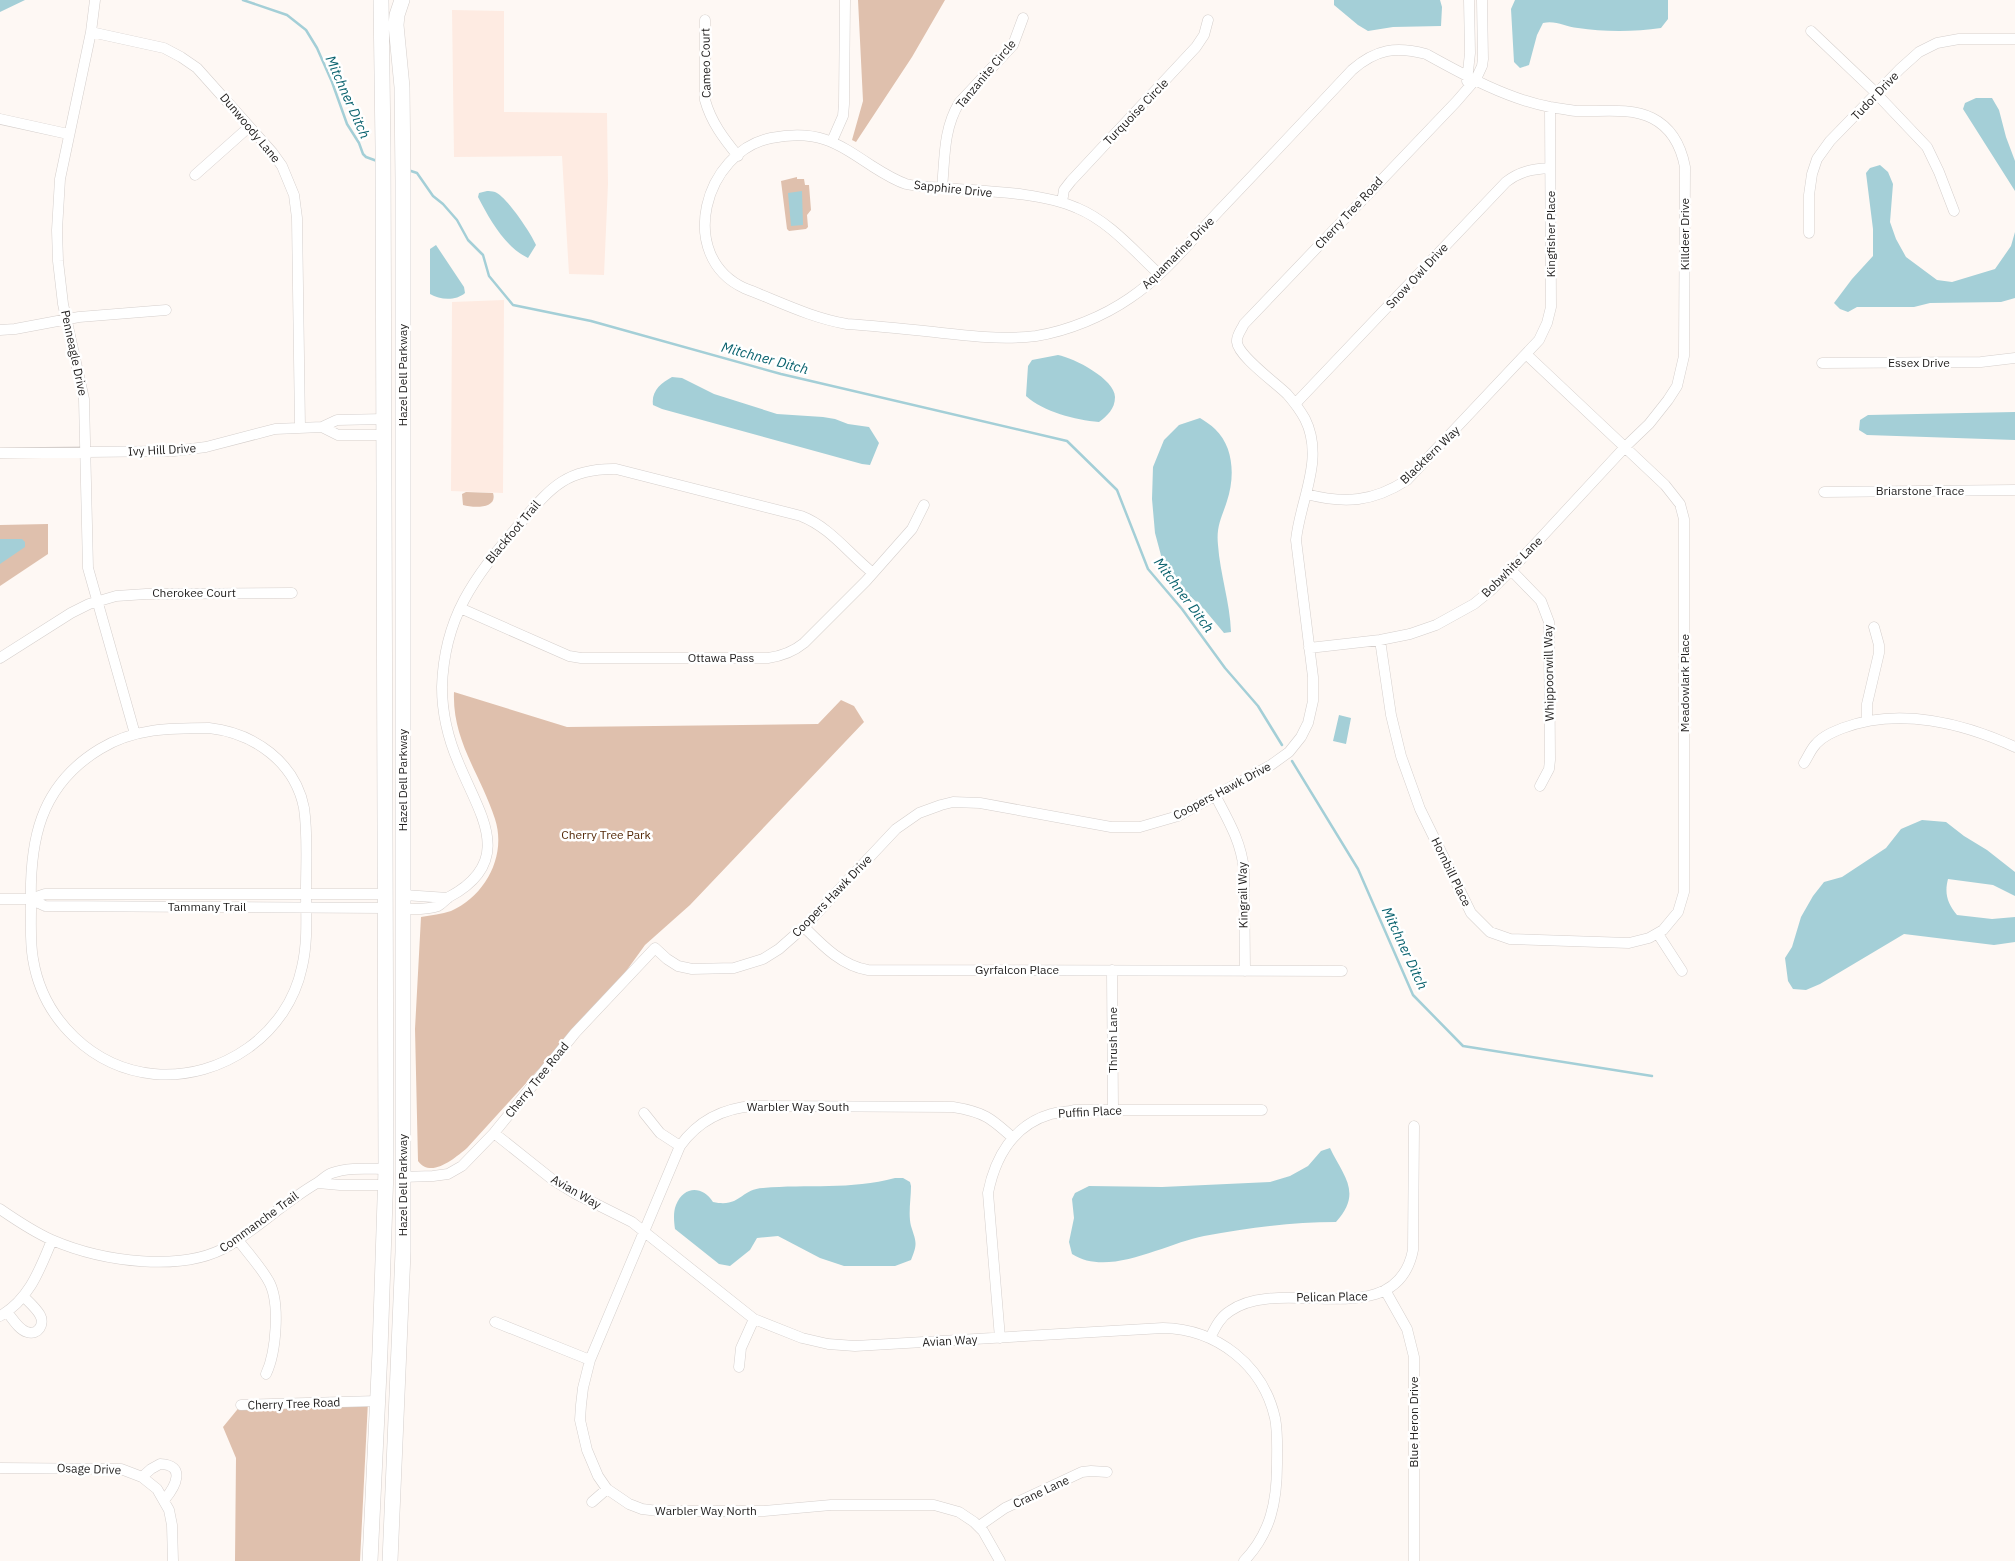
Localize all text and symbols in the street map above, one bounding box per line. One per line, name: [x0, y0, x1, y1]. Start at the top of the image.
street label: Cameo Court: [697, 28, 714, 98]
street label: Tanzanite Circle: [952, 36, 1019, 111]
water label: Mitchner Ditch: [322, 53, 374, 142]
street label: Tudor Drive: [1848, 68, 1902, 123]
street label: Turquoise Circle: [1100, 75, 1171, 148]
street label: Dunwoody Lane: [217, 90, 284, 166]
street label: Cherry Tree Road: [1311, 174, 1386, 252]
street label: Sapphire Drive: [913, 177, 993, 200]
street label: Kingfisher Place: [1543, 190, 1558, 277]
street label: Killdeer Drive: [1677, 197, 1692, 270]
street label: Aquamarine Drive: [1138, 213, 1217, 292]
street label: Snow Owl Drive: [1382, 239, 1451, 312]
street label: Penneagle Drive: [58, 309, 91, 397]
street label: Hazel Dell Parkway: [395, 324, 410, 426]
water label: Mitchner Ditch: [720, 338, 811, 378]
street label: Essex Drive: [1888, 355, 1950, 370]
street label: Blacktern Way: [1397, 422, 1463, 487]
street label: Ivy Hill Drive: [128, 440, 197, 459]
street label: Briarstone Trace: [1876, 483, 1965, 498]
street label: Blackfoot Trail: [482, 497, 543, 566]
street label: Bobwhite Lane: [1478, 533, 1545, 600]
water label: Mitchner Ditch: [1150, 554, 1218, 636]
street label: Cherokee Court: [152, 585, 236, 600]
street label: Whippoorwill Way: [1540, 624, 1557, 722]
street label: Meadowlark Place: [1677, 633, 1692, 732]
street label: Ottawa Pass: [688, 650, 755, 665]
street label: Hazel Dell Parkway: [395, 729, 410, 831]
street label: Coopers Hawk Drive: [1170, 758, 1274, 823]
park label: Cherry Tree Park: [561, 827, 651, 842]
street label: Hornbill Place: [1428, 835, 1475, 909]
street label: Coopers Hawk Drive: [789, 851, 875, 940]
street label: Kingrail Way: [1234, 862, 1251, 928]
street label: Tammany Trail: [168, 899, 246, 914]
water label: Mitchner Ditch: [1378, 904, 1432, 992]
street label: Gyrfalcon Place: [975, 962, 1059, 977]
street label: Thrush Lane: [1105, 1006, 1120, 1073]
street label: Cherry Tree Road: [502, 1039, 572, 1120]
street label: Warbler Way South: [747, 1099, 849, 1114]
street label: Puffin Place: [1058, 1102, 1123, 1121]
street label: Hazel Dell Parkway: [395, 1134, 410, 1236]
street label: Avian Way: [549, 1171, 604, 1212]
street label: Commanche Trail: [216, 1188, 301, 1255]
street label: Pelican Place: [1296, 1288, 1368, 1305]
street label: Avian Way: [922, 1332, 978, 1349]
street label: Blue Heron Drive: [1406, 1376, 1421, 1467]
street label: Cherry Tree Road: [247, 1394, 341, 1413]
street label: Osage Drive: [57, 1460, 122, 1477]
street label: Crane Lane: [1010, 1472, 1072, 1511]
street label: Warbler Way North: [655, 1503, 757, 1518]

